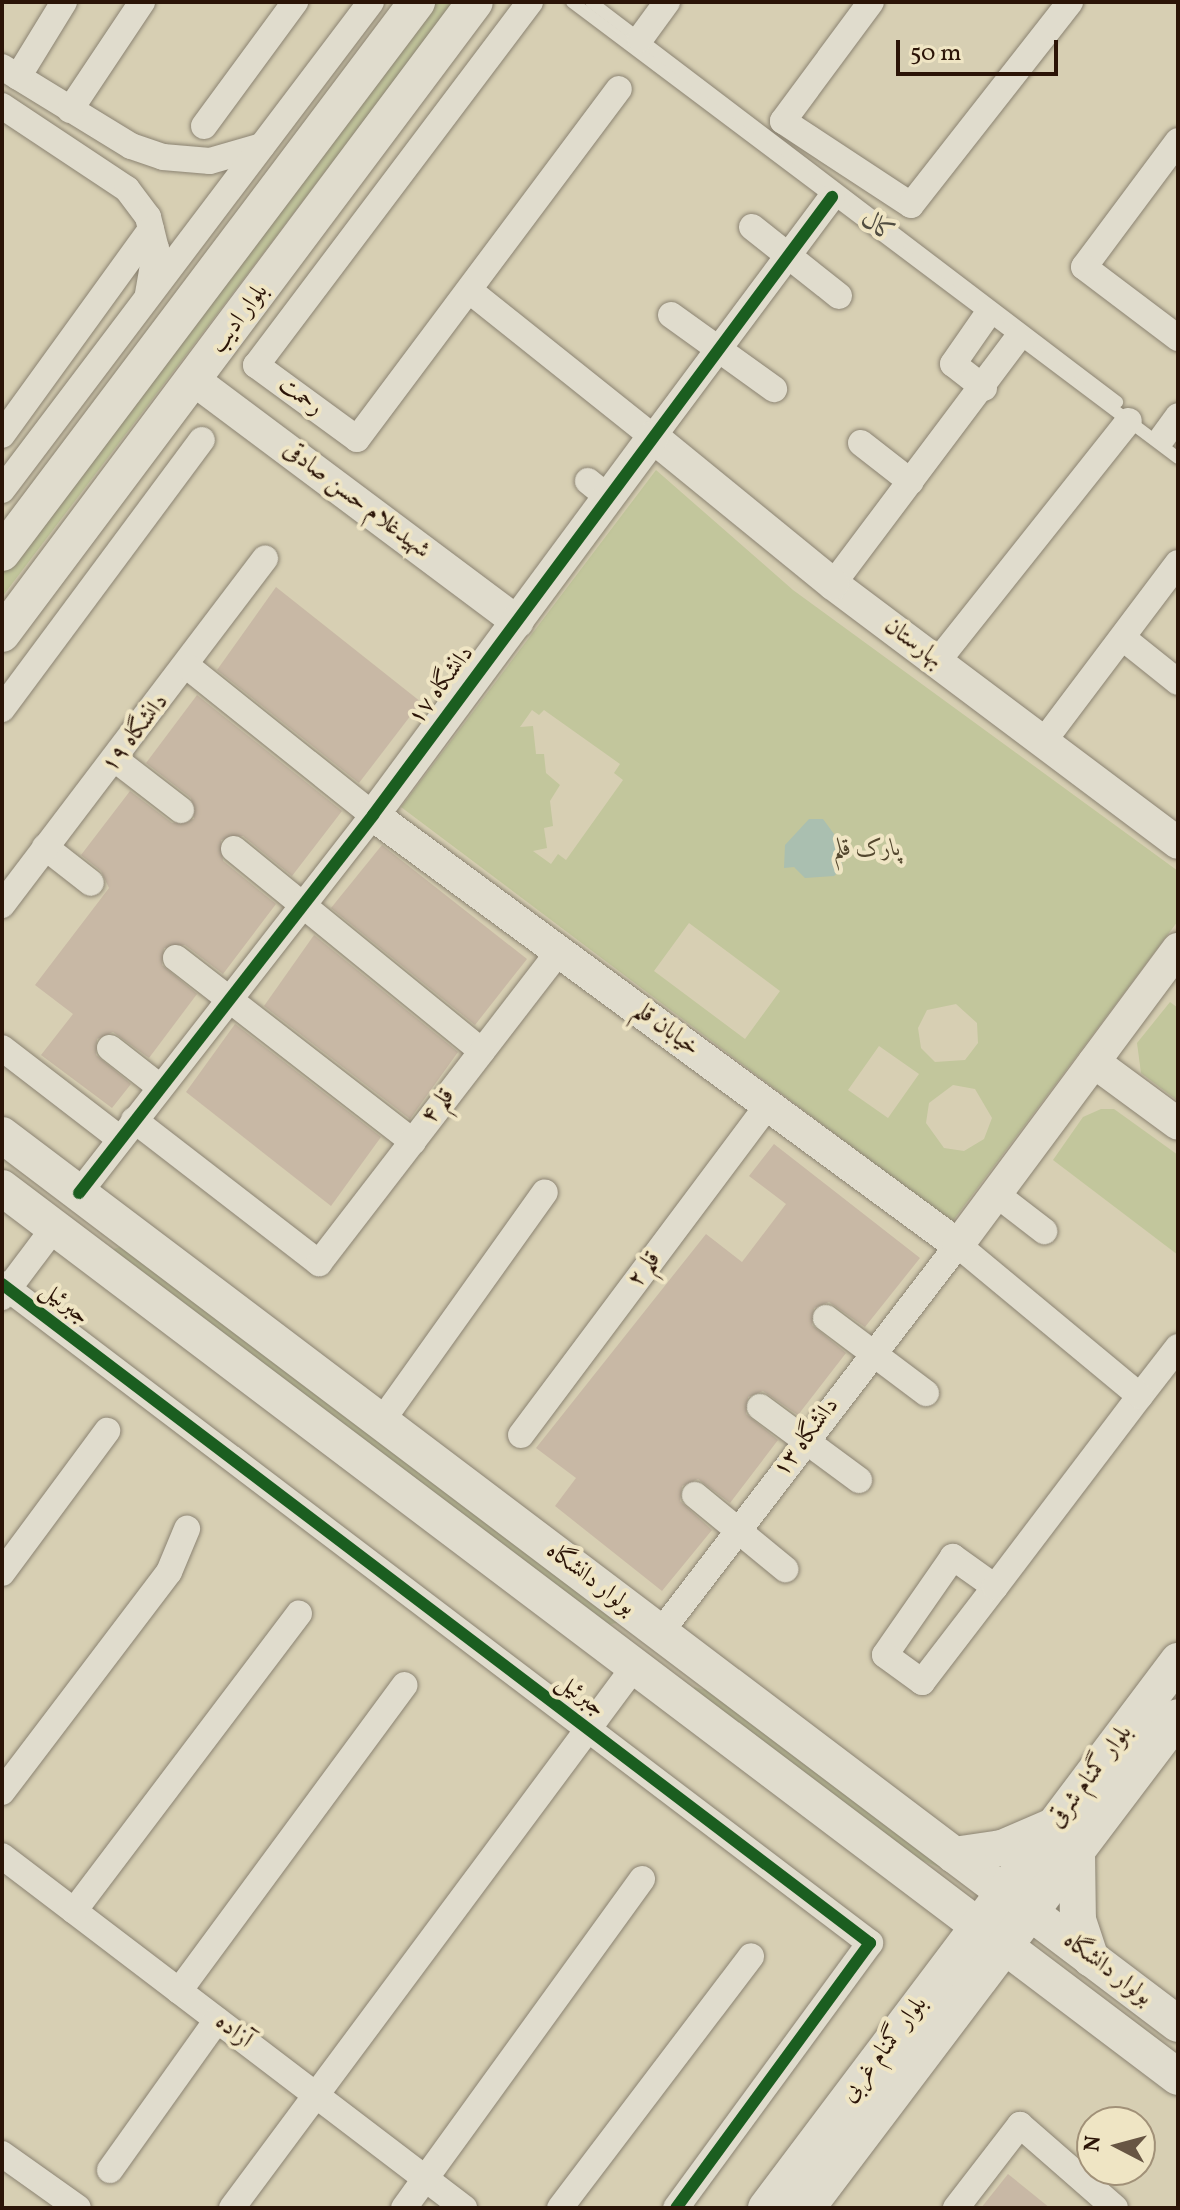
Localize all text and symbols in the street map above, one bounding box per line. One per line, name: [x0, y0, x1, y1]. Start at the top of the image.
scale bar: [900, 24, 1062, 74]
text: 50 m: [910, 37, 962, 71]
water label: کال: [854, 205, 902, 251]
street label: بلوار ادیب: [205, 279, 275, 359]
street label: رحمت: [272, 371, 328, 423]
street label: شهیدغلام حسن صادقی: [277, 436, 435, 566]
street label: بهارستان: [878, 612, 948, 676]
street label: دانشگاه ۱۷: [403, 641, 481, 731]
street label: دانشگاه ۱۹: [96, 689, 176, 779]
park label: پارک قلم: [833, 836, 901, 864]
street label: خیابان قلم: [627, 997, 705, 1063]
street label: قلم ۴: [416, 1083, 462, 1131]
street label: قلم ۲: [622, 1246, 668, 1294]
street label: جبرئیل: [34, 1276, 94, 1332]
street label: دانشگاه ۱۳: [768, 1393, 846, 1483]
street label: بولوار دانشگاه: [540, 1537, 640, 1623]
street label: جبرئیل: [550, 1668, 610, 1724]
street label: بلوار گمنام شرقی: [1043, 1720, 1139, 1834]
street label: بولوار دانشگاه: [1057, 1927, 1157, 2013]
street label: بلوار گمنام غربی: [836, 1991, 934, 2109]
street label: آزاده: [209, 2009, 257, 2055]
north arrow: [1076, 2106, 1156, 2186]
text: N: [1077, 2134, 1110, 2153]

